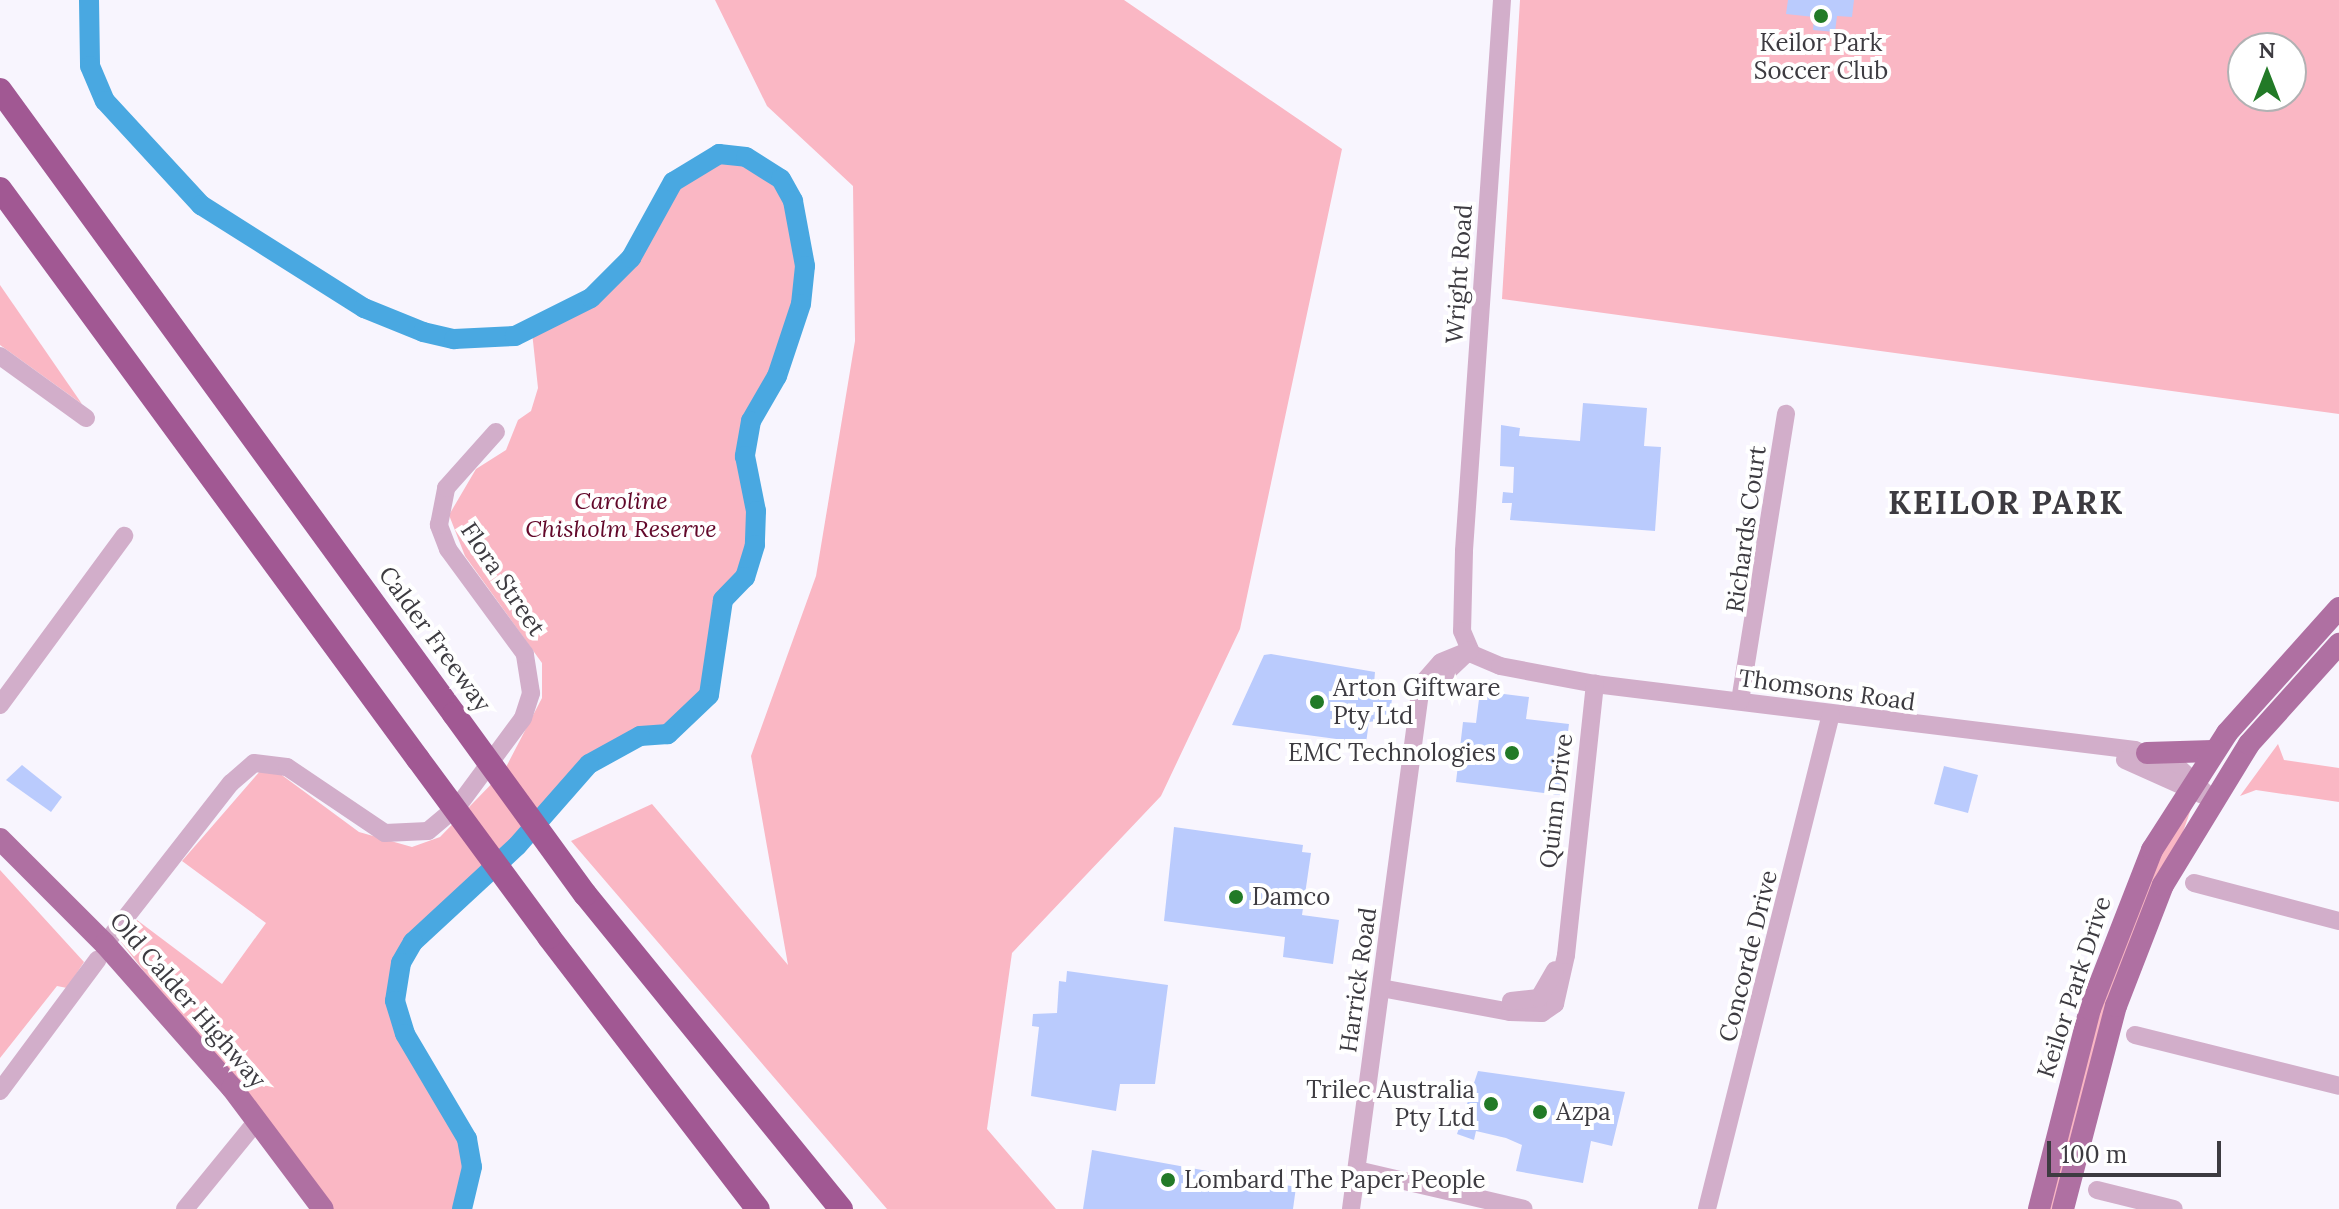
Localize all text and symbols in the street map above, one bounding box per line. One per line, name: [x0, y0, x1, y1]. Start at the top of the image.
marker: Keilor Park Soccer Club: [1812, 7, 1830, 25]
place label: Keilor Park Soccer Club: [1754, 29, 1888, 85]
north arrow: [2227, 32, 2307, 112]
text: N: [2258, 36, 2276, 64]
street label: Wright Road: [1440, 203, 1478, 345]
street label: Richards Court: [1720, 444, 1772, 614]
district label: KEILOR PARK: [1888, 484, 2124, 522]
park label: Caroline Chisholm Reserve: [525, 487, 717, 543]
street label: Flora Street: [455, 517, 551, 641]
street label: Calder Freeway: [373, 561, 497, 717]
street label: Thomsons Road: [1737, 663, 1917, 717]
place label: Arton Giftware Pty Ltd: [1333, 674, 1500, 730]
marker: Arton Giftware Pty Ltd: [1308, 693, 1326, 711]
street label: Quinn Drive: [1533, 732, 1579, 870]
place label: EMC Technologies: [1288, 739, 1496, 767]
marker: EMC Technologies: [1503, 744, 1521, 762]
street label: Concorde Drive: [1713, 867, 1783, 1045]
place label: Damco: [1252, 883, 1330, 911]
marker: Damco: [1227, 888, 1245, 906]
street label: Keilor Park Drive: [2031, 893, 2117, 1081]
street label: Old Calder Highway: [104, 906, 272, 1094]
street label: Harrick Road: [1334, 906, 1382, 1054]
place label: Trilec Australia Pty Ltd: [1306, 1076, 1475, 1132]
marker: Trilec Australia Pty Ltd: [1482, 1095, 1500, 1113]
place label: Azpa: [1556, 1098, 1611, 1126]
marker: Azpa: [1531, 1103, 1549, 1121]
scale bar: [2051, 1125, 2225, 1175]
text: 100 m: [2061, 1139, 2127, 1170]
place label: Lombard The Paper People: [1184, 1166, 1486, 1194]
marker: Lombard The Paper People: [1159, 1171, 1177, 1189]

